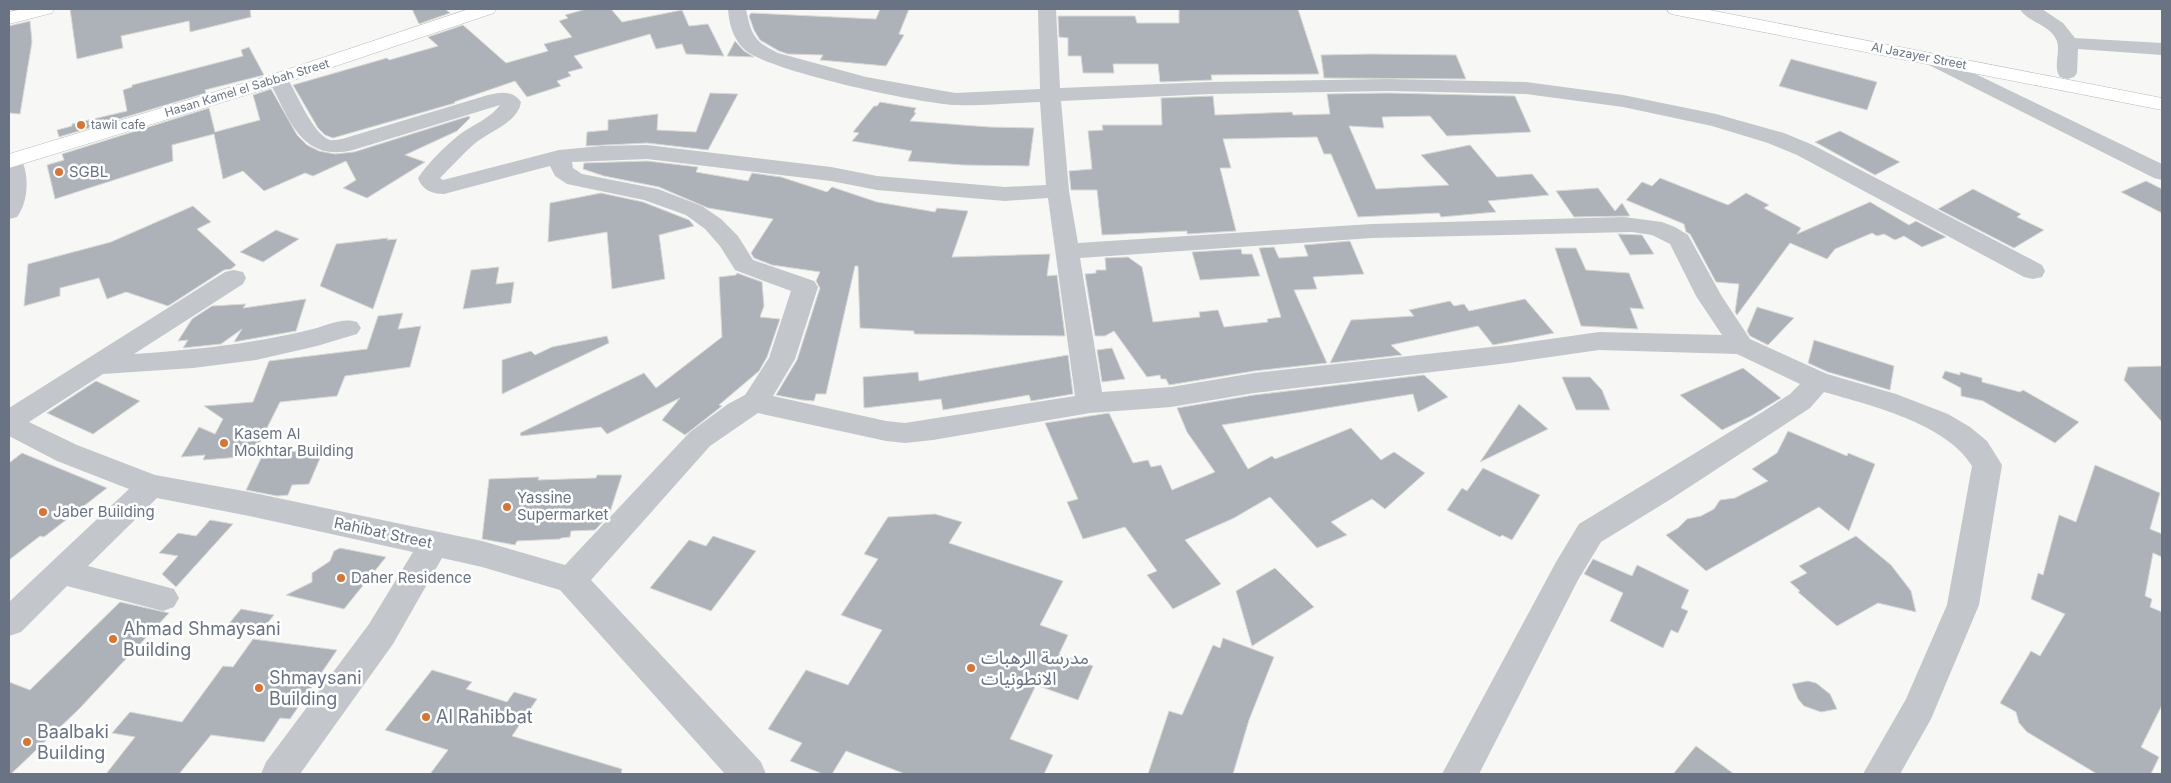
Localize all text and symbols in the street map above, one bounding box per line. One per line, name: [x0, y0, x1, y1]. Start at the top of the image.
street label: Al Jazayer Street: [1870, 39, 1968, 72]
street label: Hasan Kamel el Sabbah Street: [163, 55, 331, 120]
place label: tawil cafe: [91, 117, 146, 132]
marker: tawil cafe: [75, 119, 87, 131]
place label: SGBL: [69, 162, 108, 181]
marker: SGBL: [53, 166, 65, 178]
place label: Kasem Al Mokhtar Building: [234, 424, 354, 460]
marker: Kasem Al Mokhtar Building: [218, 437, 230, 449]
place label: Yassine Supermarket: [517, 488, 608, 524]
marker: Yassine Supermarket: [501, 501, 513, 513]
place label: Jaber Building: [53, 502, 155, 521]
marker: Jaber Building: [37, 506, 49, 518]
street label: Rahibat Street: [332, 513, 434, 552]
place label: Daher Residence: [351, 568, 472, 587]
marker: Daher Residence: [335, 572, 347, 584]
place label: Ahmad Shmaysani Building: [123, 618, 281, 660]
marker: Ahmad Shmaysani Building: [107, 633, 119, 645]
place label: مدرسة الرهبات الانطونيات: [981, 647, 1089, 690]
marker: مدرسة الرهبات الانطونيات: [965, 662, 977, 674]
place label: Shmaysani Building: [269, 667, 362, 709]
marker: Shmaysani Building: [253, 682, 265, 694]
place label: Al Rahibbat: [436, 706, 533, 727]
marker: Al Rahibbat: [420, 711, 432, 723]
place label: Baalbaki Building: [37, 721, 109, 763]
marker: Baalbaki Building: [21, 736, 33, 748]

